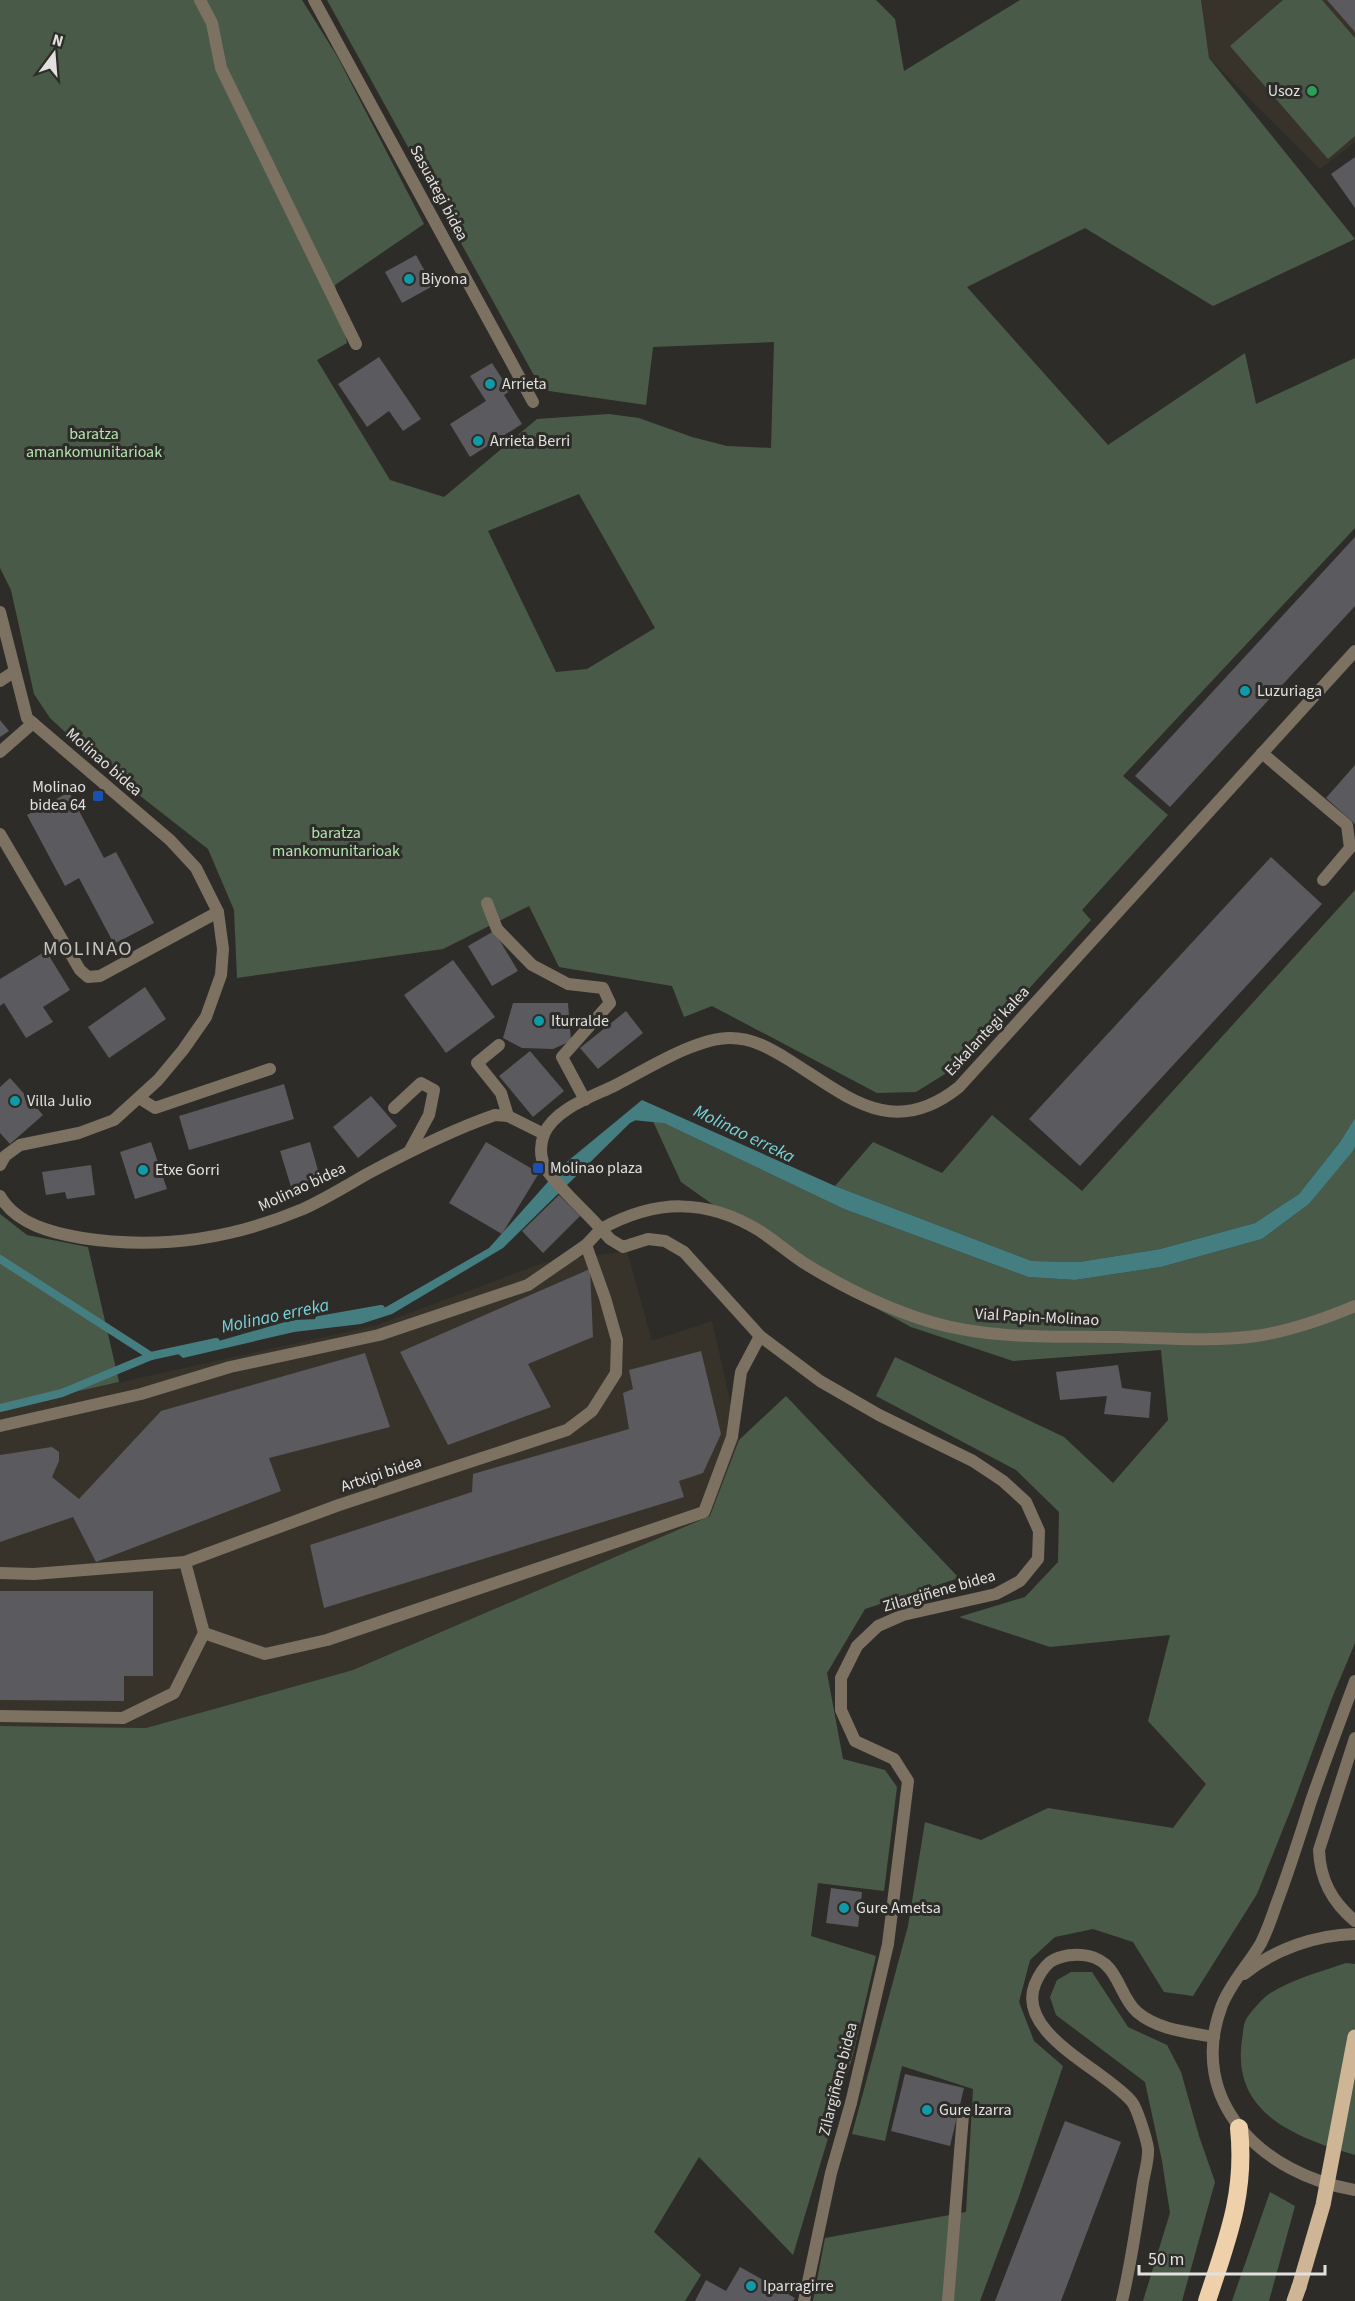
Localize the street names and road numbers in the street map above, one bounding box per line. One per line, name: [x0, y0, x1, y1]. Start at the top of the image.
street label: Sasuategi bidea: [405, 141, 473, 245]
street label: Molinao bidea: [61, 723, 147, 801]
street label: Eskalantegi kalea: [939, 981, 1035, 1081]
street label: Molinao bidea: [255, 1157, 349, 1217]
street label: Vial Papin-Molinao: [974, 1303, 1100, 1331]
street label: Artxipi bidea: [338, 1451, 424, 1497]
street label: Zilargiñene bidea: [880, 1564, 998, 1618]
street label: Zilargiñene bidea: [813, 2020, 863, 2138]

